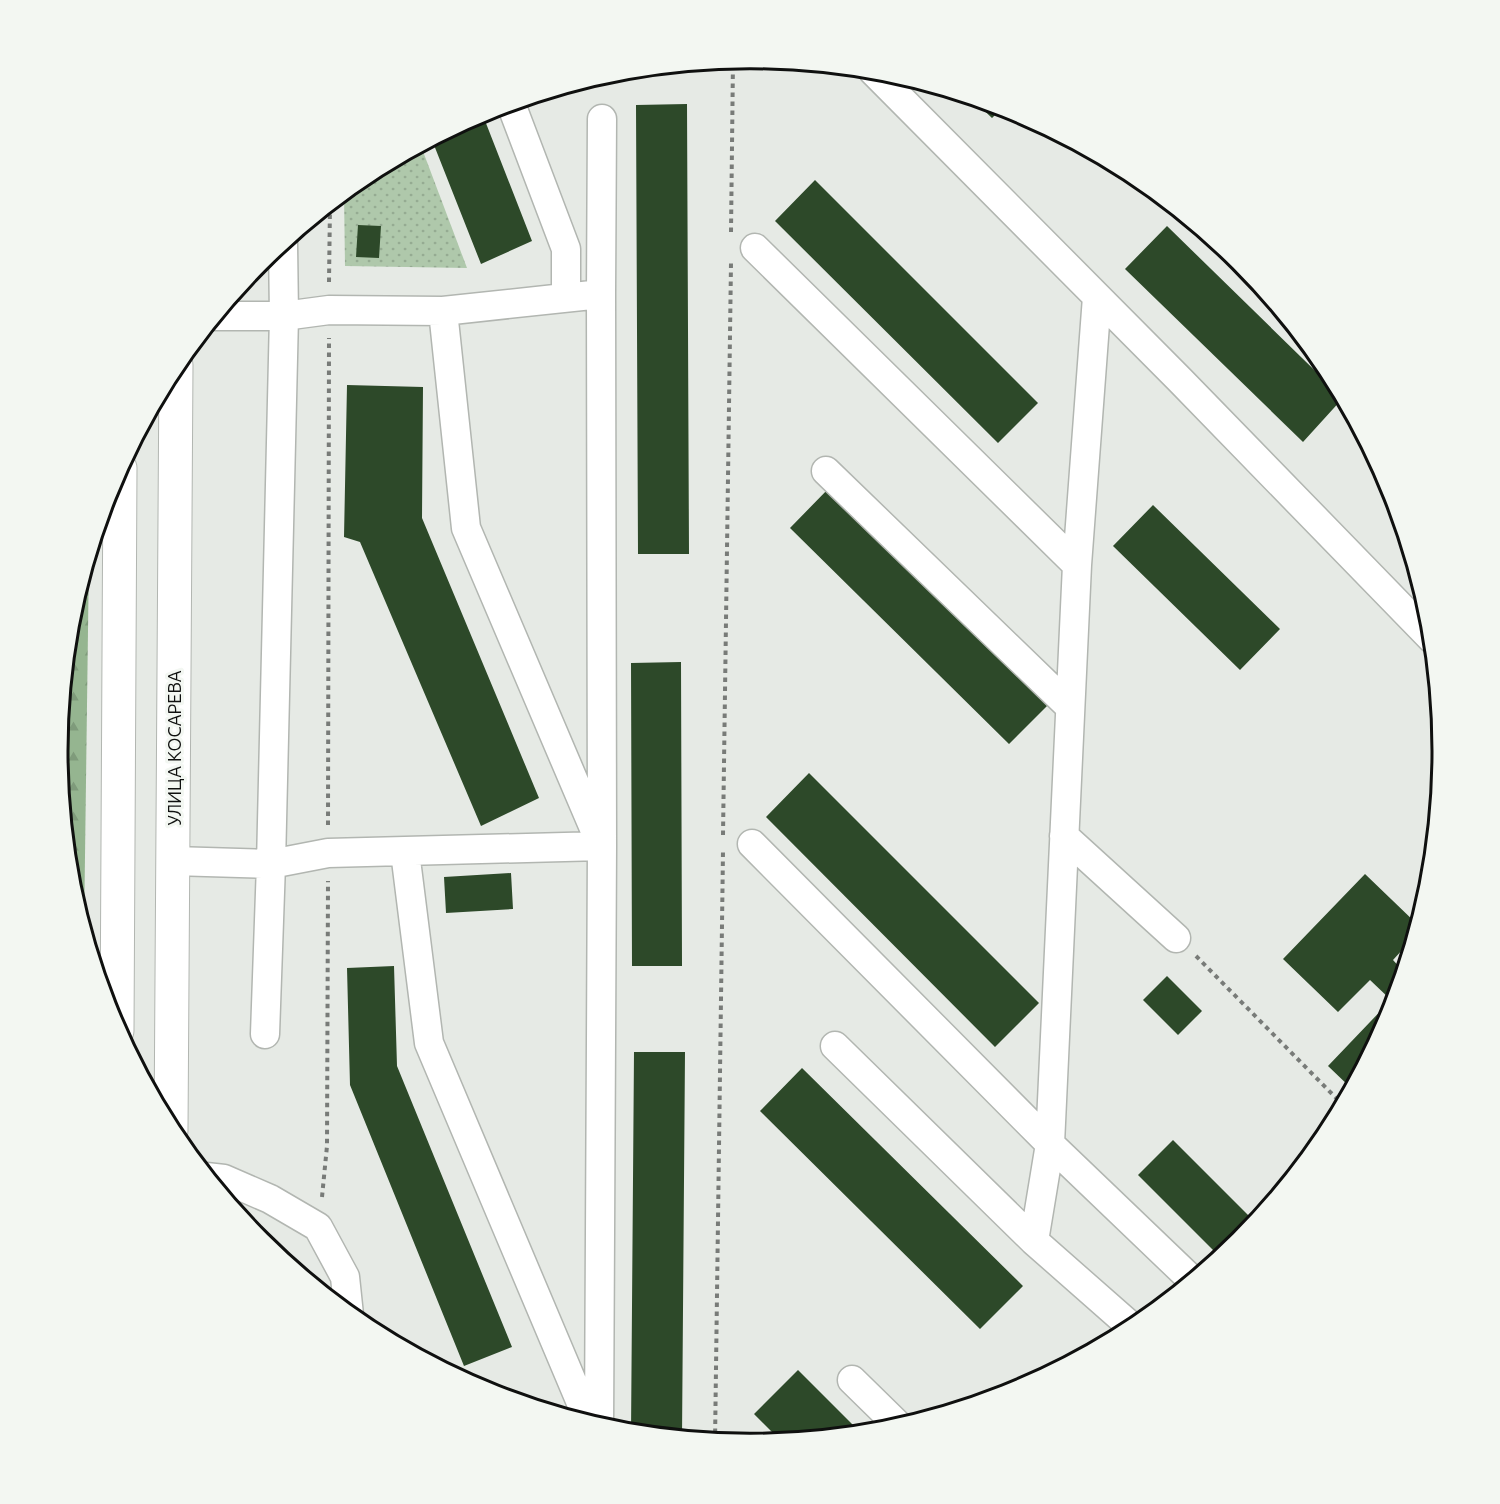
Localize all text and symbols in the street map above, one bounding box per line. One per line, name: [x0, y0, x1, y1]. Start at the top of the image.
street label: УЛИЦА КОСАРЕВА: [164, 670, 184, 826]

